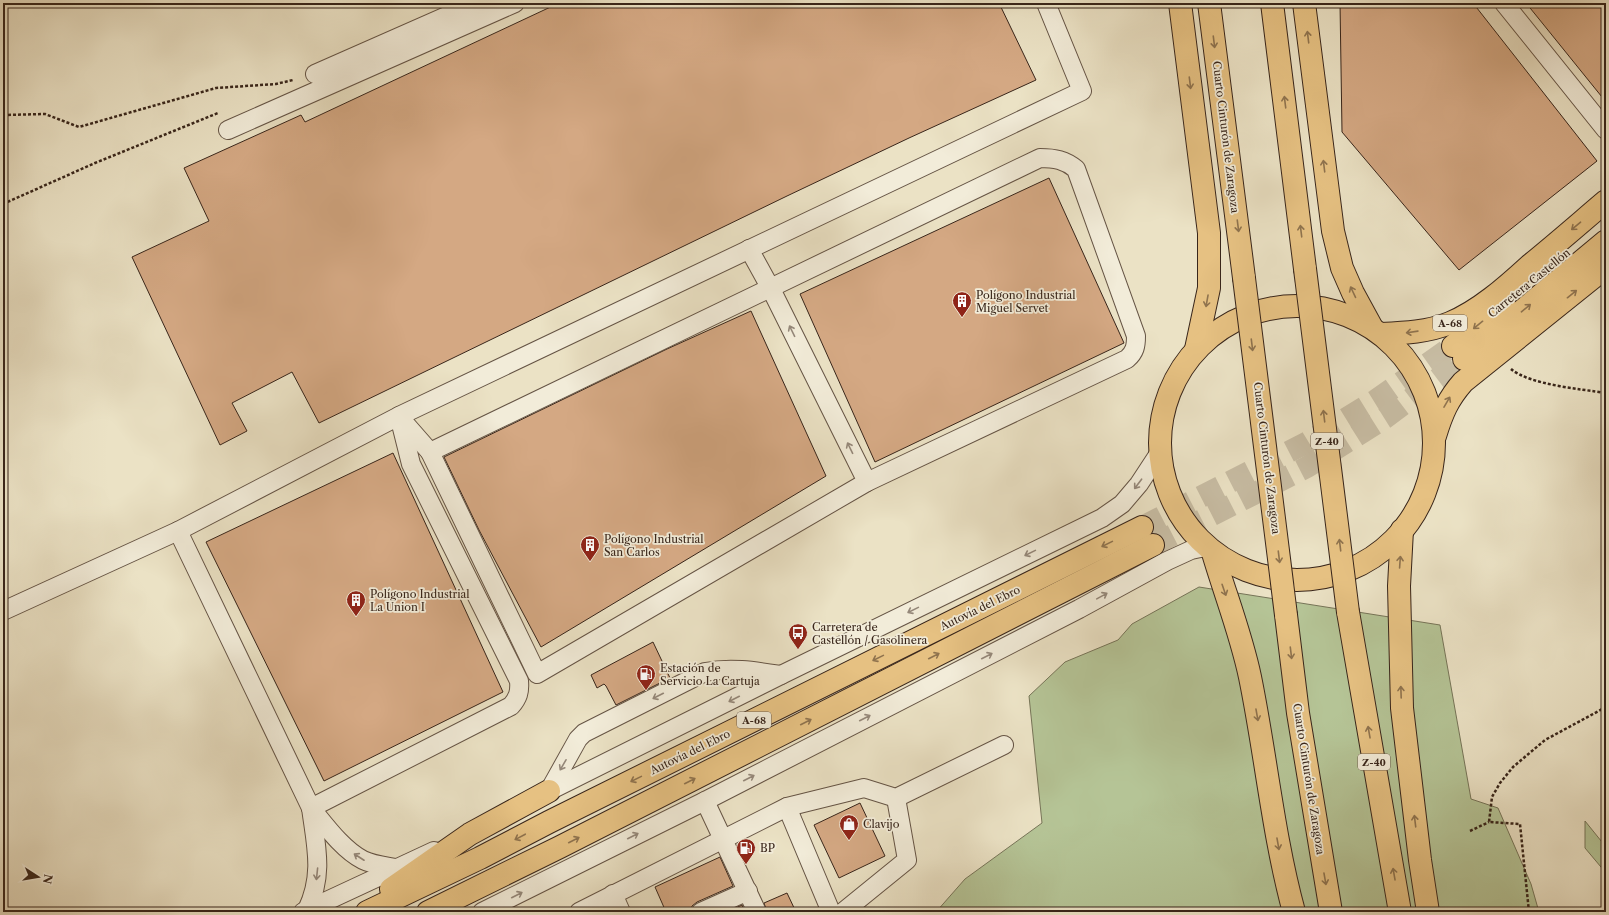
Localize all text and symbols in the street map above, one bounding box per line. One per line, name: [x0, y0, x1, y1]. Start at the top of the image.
one-way arrow: [1304, 31, 1312, 44]
one-way arrow: [1210, 35, 1218, 48]
street label: Cuarto Cinturón de Zaragoza: [1210, 60, 1242, 214]
one-way arrow: [1186, 76, 1194, 89]
one-way arrow: [1281, 96, 1288, 109]
one-way arrow: [1321, 160, 1328, 173]
one-way arrow: [1234, 219, 1241, 232]
one-way arrow: [1571, 222, 1582, 231]
one-way arrow: [1297, 225, 1304, 238]
street label: Carretera Castellón: [1485, 245, 1573, 321]
one-way arrow: [1349, 286, 1356, 298]
place label: Polígono Industrial Miguel Servet: [976, 288, 1076, 315]
building icon: Polígono Industrial Miguel Servet: [951, 290, 973, 318]
one-way arrow: [1566, 290, 1577, 298]
one-way arrow: [1203, 294, 1211, 307]
one-way arrow: [1521, 303, 1531, 312]
road number: A-68: [1433, 315, 1467, 331]
one-way arrow: [1473, 321, 1484, 330]
one-way arrow: [788, 325, 795, 337]
one-way arrow: [1406, 328, 1419, 336]
one-way arrow: [1249, 338, 1256, 351]
street label: Cuarto Cinturón de Zaragoza: [1251, 381, 1283, 535]
one-way arrow: [1444, 396, 1452, 408]
one-way arrow: [1320, 410, 1328, 423]
road number: Z-40: [1311, 433, 1343, 449]
one-way arrow: [846, 442, 853, 454]
one-way arrow: [1134, 479, 1142, 490]
place label: Polígono Industrial San Carlos: [604, 532, 704, 559]
building icon: Polígono Industrial San Carlos: [579, 534, 601, 562]
one-way arrow: [1336, 539, 1344, 552]
one-way arrow: [1101, 541, 1113, 549]
one-way arrow: [1024, 550, 1036, 557]
one-way arrow: [1275, 550, 1283, 563]
one-way arrow: [1397, 556, 1404, 569]
street label: Autovía del Ebro: [937, 582, 1023, 634]
one-way arrow: [1221, 583, 1228, 596]
place label: Polígono Industrial La Union I: [370, 587, 470, 614]
building icon: Polígono Industrial La Union I: [345, 589, 367, 617]
one-way arrow: [1096, 592, 1108, 600]
one-way arrow: [907, 607, 919, 614]
place label: Carretera de Castellón / Gasolinera: [812, 620, 927, 647]
bus stop icon: Carretera de Castellón / Gasolinera: [787, 622, 809, 650]
one-way arrow: [1287, 646, 1295, 659]
one-way arrow: [928, 652, 940, 660]
one-way arrow: [980, 652, 992, 659]
one-way arrow: [872, 655, 884, 663]
place label: Estación de Servicio La Cartuja: [660, 661, 760, 688]
fuel station icon: Estación de Servicio La Cartuja: [635, 663, 657, 691]
one-way arrow: [1398, 686, 1405, 699]
one-way arrow: [652, 692, 664, 700]
one-way arrow: [728, 696, 740, 703]
street label: Cuarto Cinturón de Zaragoza: [1290, 702, 1328, 856]
one-way arrow: [1253, 708, 1261, 721]
road number: A-68: [737, 712, 771, 728]
one-way arrow: [858, 714, 870, 722]
one-way arrow: [800, 718, 812, 725]
street label: Autovía del Ebro: [647, 726, 733, 778]
one-way arrow: [1365, 726, 1373, 739]
road number: Z-40: [1358, 754, 1390, 770]
one-way arrow: [559, 759, 567, 771]
one-way arrow: [743, 774, 755, 781]
one-way arrow: [630, 776, 642, 783]
one-way arrow: [684, 777, 696, 784]
shop icon: Clavijo: [838, 813, 860, 841]
one-way arrow: [1412, 815, 1419, 828]
place label: Clavijo: [863, 817, 900, 831]
one-way arrow: [627, 832, 639, 840]
one-way arrow: [514, 834, 526, 842]
one-way arrow: [568, 836, 580, 843]
fuel station icon: BP: [735, 837, 757, 865]
one-way arrow: [1274, 837, 1282, 850]
place label: BP: [760, 841, 775, 855]
one-way arrow: [354, 853, 365, 861]
north arrow: [18, 857, 58, 897]
one-way arrow: [314, 867, 321, 880]
one-way arrow: [1389, 867, 1397, 880]
one-way arrow: [1321, 872, 1329, 885]
text: N: [40, 873, 56, 886]
one-way arrow: [511, 890, 523, 898]

